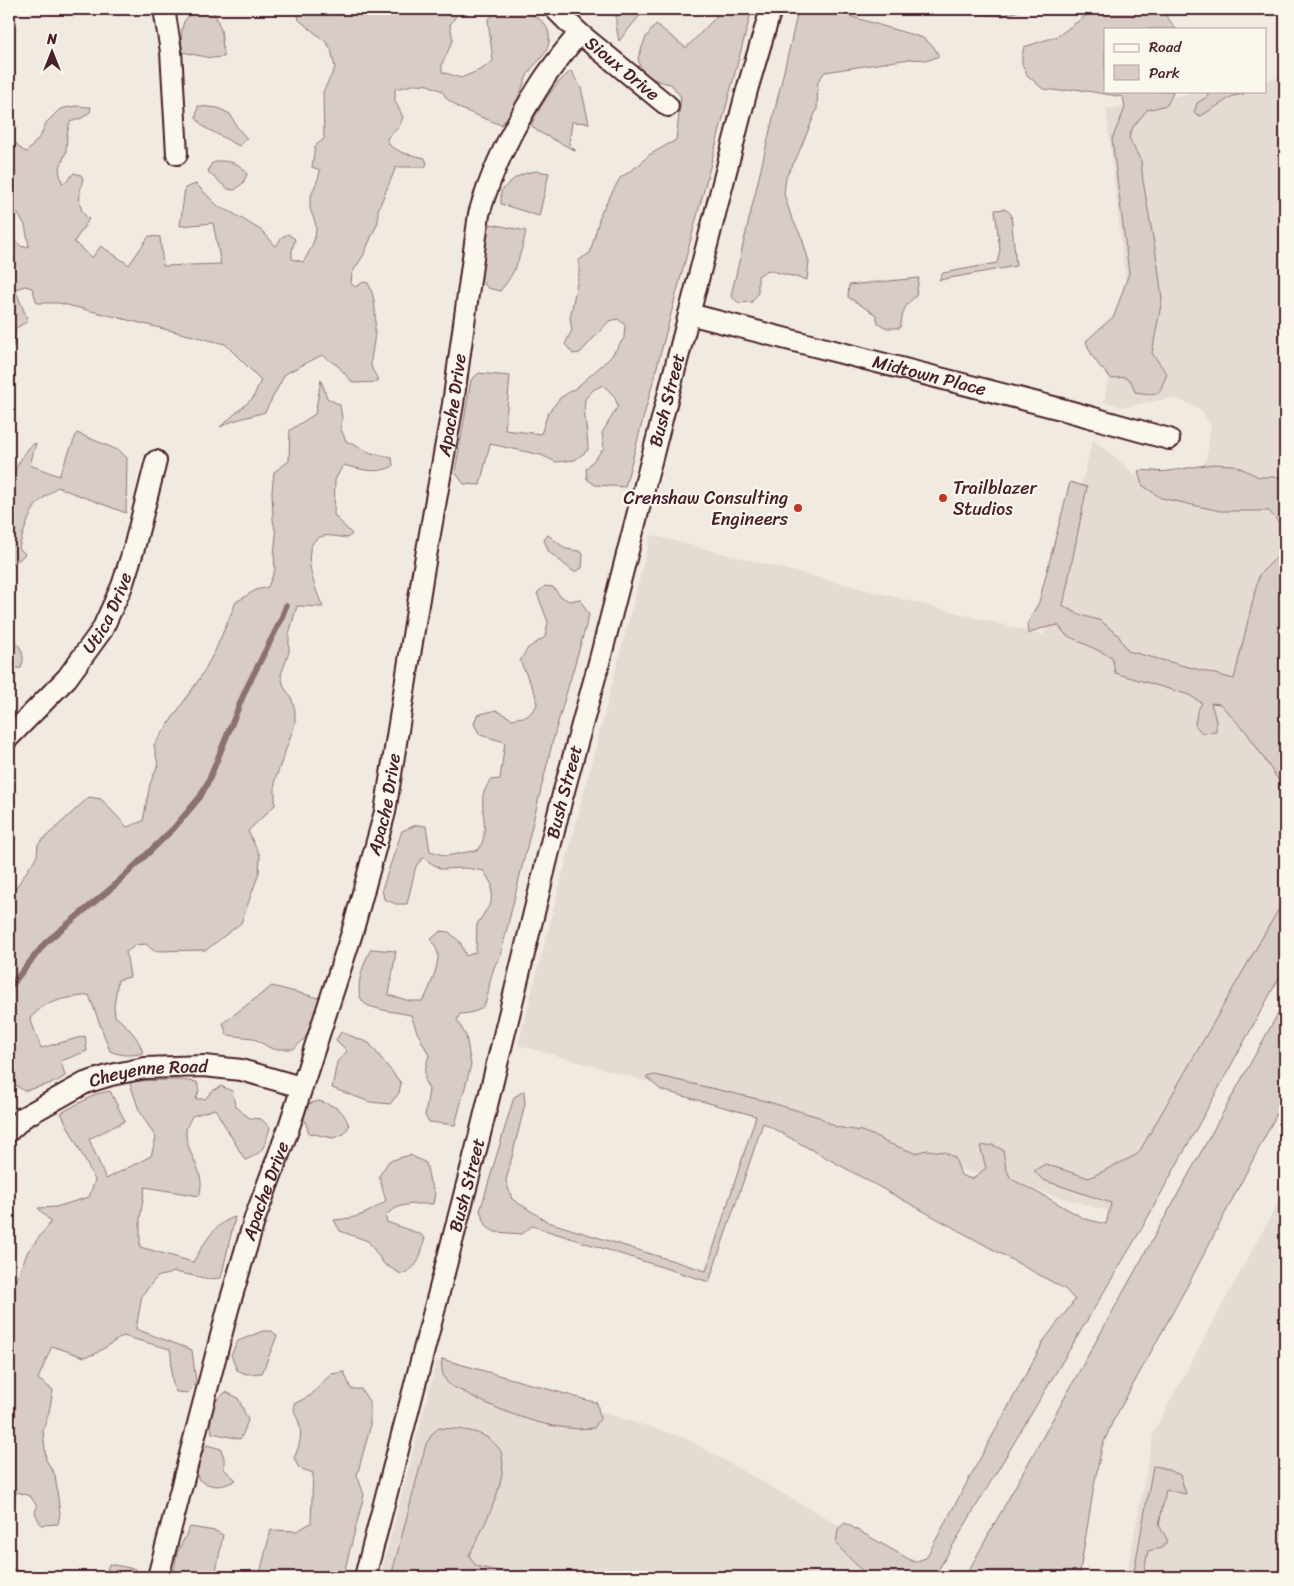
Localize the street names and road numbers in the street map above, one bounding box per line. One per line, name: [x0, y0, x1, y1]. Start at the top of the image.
street label: Sioux Drive: [578, 28, 667, 109]
street label: Midtown Place: [869, 345, 990, 405]
street label: Bush Street: [639, 350, 694, 451]
street label: Apache Drive: [428, 352, 476, 460]
street label: Utica Drive: [74, 568, 141, 661]
street label: Bush Street: [537, 741, 592, 842]
street label: Apache Drive: [358, 751, 410, 860]
street label: Cheyenne Road: [85, 1050, 210, 1097]
street label: Bush Street: [439, 1134, 494, 1235]
street label: Apache Drive: [233, 1137, 298, 1245]

